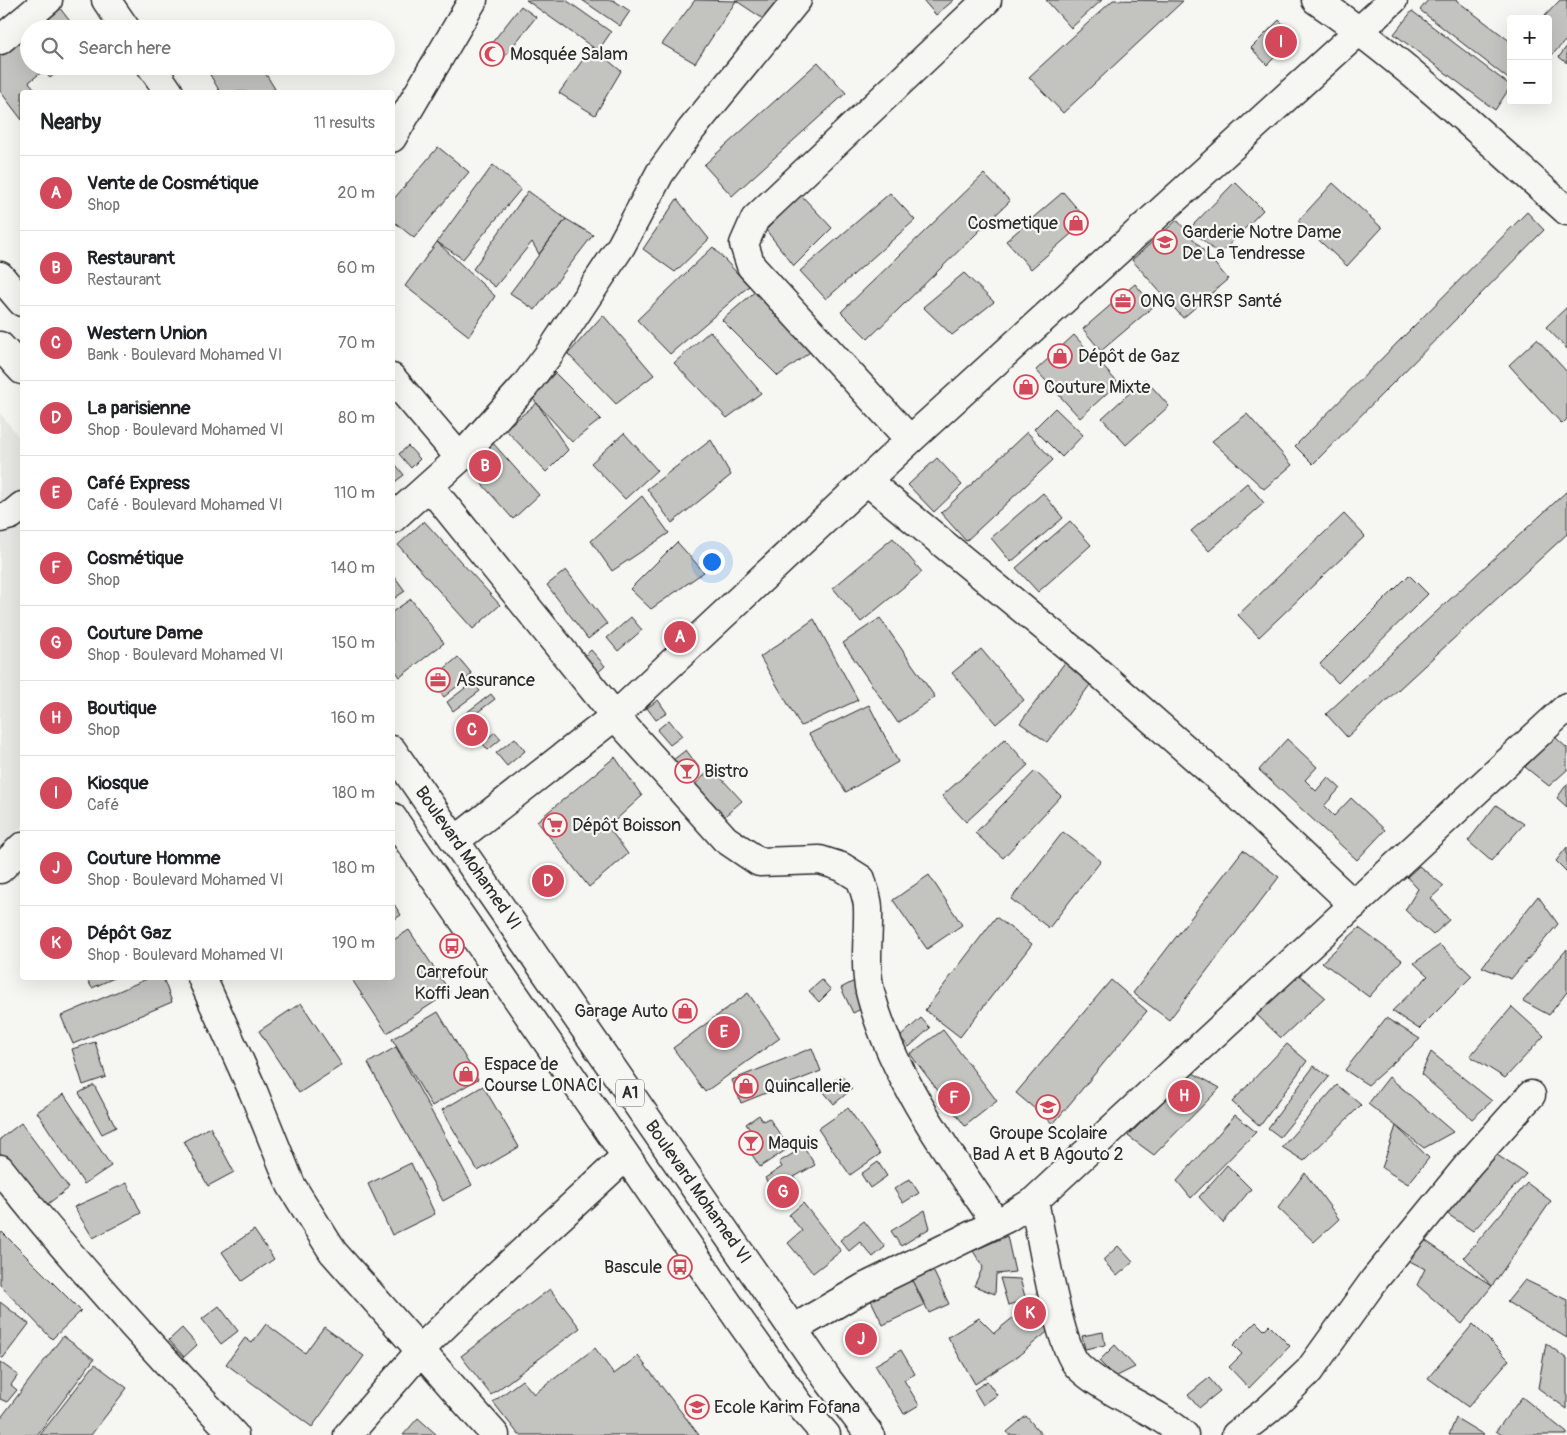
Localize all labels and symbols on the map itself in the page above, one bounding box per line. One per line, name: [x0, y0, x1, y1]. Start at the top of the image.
pin: I: [1265, 23, 1297, 61]
mosque icon: Mosquée Salam: [479, 41, 505, 67]
place label: Mosquée Salam: [510, 43, 628, 66]
shop icon: Cosmetique: [1063, 210, 1089, 236]
place label: Cosmetique: [968, 212, 1058, 235]
place label: Garderie Notre Dame De La Tendresse: [1182, 221, 1341, 265]
school or university icon: Garderie Notre Dame De La Tendresse: [1152, 229, 1178, 255]
office icon: ONG GHRSP Santé: [1110, 288, 1136, 314]
place label: ONG GHRSP Santé: [1140, 290, 1282, 313]
shop icon: Dépôt de Gaz: [1047, 343, 1073, 369]
place label: Dépôt de Gaz: [1078, 345, 1180, 368]
shop icon: Couture Mixte: [1013, 374, 1039, 400]
place label: Couture Mixte: [1044, 376, 1150, 399]
pin: B: [469, 447, 501, 485]
your location: [699, 549, 725, 575]
pin: A: [664, 618, 696, 656]
office icon: Assurance: [425, 667, 451, 693]
place label: Assurance: [456, 669, 535, 692]
pin: C: [456, 711, 488, 749]
bar icon: Bistro: [674, 758, 700, 784]
place label: Bistro: [704, 760, 749, 783]
street label: Boulevard Mohamed VI: [410, 782, 526, 934]
supermarket icon: Dépôt Boisson: [542, 812, 568, 838]
place label: Dépôt Boisson: [572, 814, 681, 837]
pin: D: [532, 862, 564, 900]
bus stop icon: Carrefour Koffi Jean: [439, 933, 465, 959]
place label: Carrefour Koffi Jean: [415, 961, 489, 1005]
shop icon: Garage Auto: [672, 998, 698, 1024]
place label: Garage Auto: [574, 1000, 668, 1023]
pin: E: [708, 1013, 740, 1051]
place label: Espace de Course LONACI: [484, 1053, 603, 1097]
shop icon: Espace de Course LONACI: [453, 1061, 479, 1087]
shop icon: Quincallerie: [733, 1073, 759, 1099]
place label: Quincallerie: [764, 1075, 851, 1098]
pin: H: [1168, 1077, 1200, 1115]
pin: F: [938, 1079, 970, 1117]
road number: A1: [616, 1080, 644, 1106]
school or university icon: Groupe Scolaire Bad A et B Agouto 2: [1035, 1094, 1061, 1120]
street label: Boulevard Mohamed VI: [640, 1116, 756, 1268]
place label: Groupe Scolaire Bad A et B Agouto 2: [972, 1122, 1124, 1166]
bar icon: Maquis: [738, 1130, 764, 1156]
place label: Maquis: [768, 1132, 818, 1155]
pin: G: [767, 1173, 799, 1211]
bus stop icon: Bascule: [667, 1254, 693, 1280]
place label: Bascule: [604, 1256, 662, 1279]
pin: K: [1014, 1294, 1046, 1332]
pin: J: [845, 1320, 877, 1358]
school or university icon: Ecole Karim Fofana: [684, 1394, 710, 1420]
place label: Ecole Karim Fofana: [714, 1396, 860, 1419]

